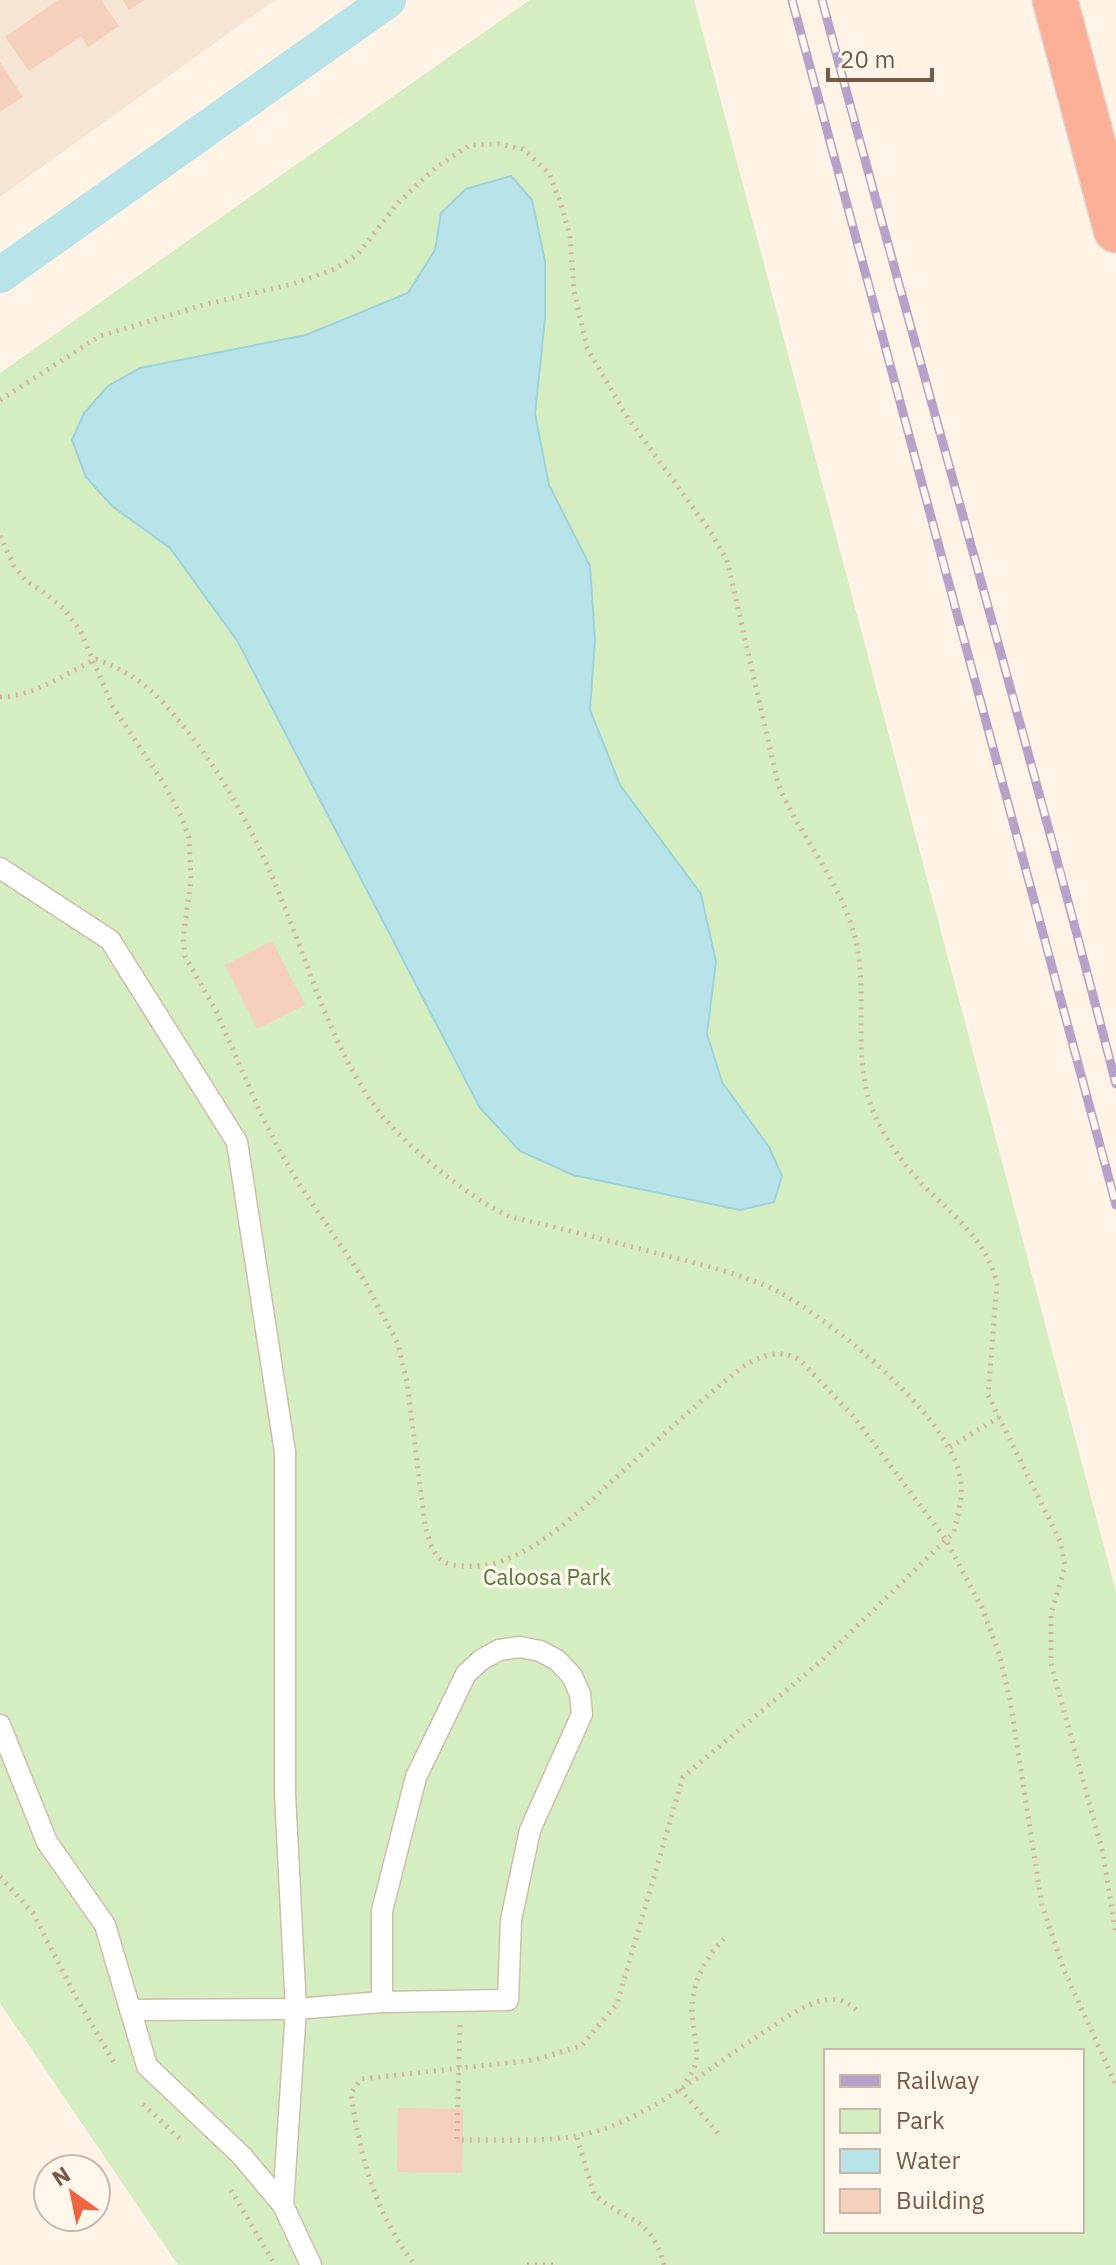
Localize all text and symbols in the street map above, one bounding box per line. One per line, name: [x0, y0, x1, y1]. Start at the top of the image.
scale bar: [828, 32, 932, 82]
text: 20 m: [840, 43, 895, 75]
park label: Caloosa Park: [483, 1562, 612, 1591]
legend: [824, 2049, 1084, 2233]
text: Railway: [896, 2064, 979, 2096]
text: Park: [896, 2104, 945, 2136]
text: Water: [896, 2144, 960, 2176]
north arrow: [32, 2153, 112, 2233]
text: N: [46, 2159, 75, 2192]
text: Building: [896, 2184, 984, 2216]

